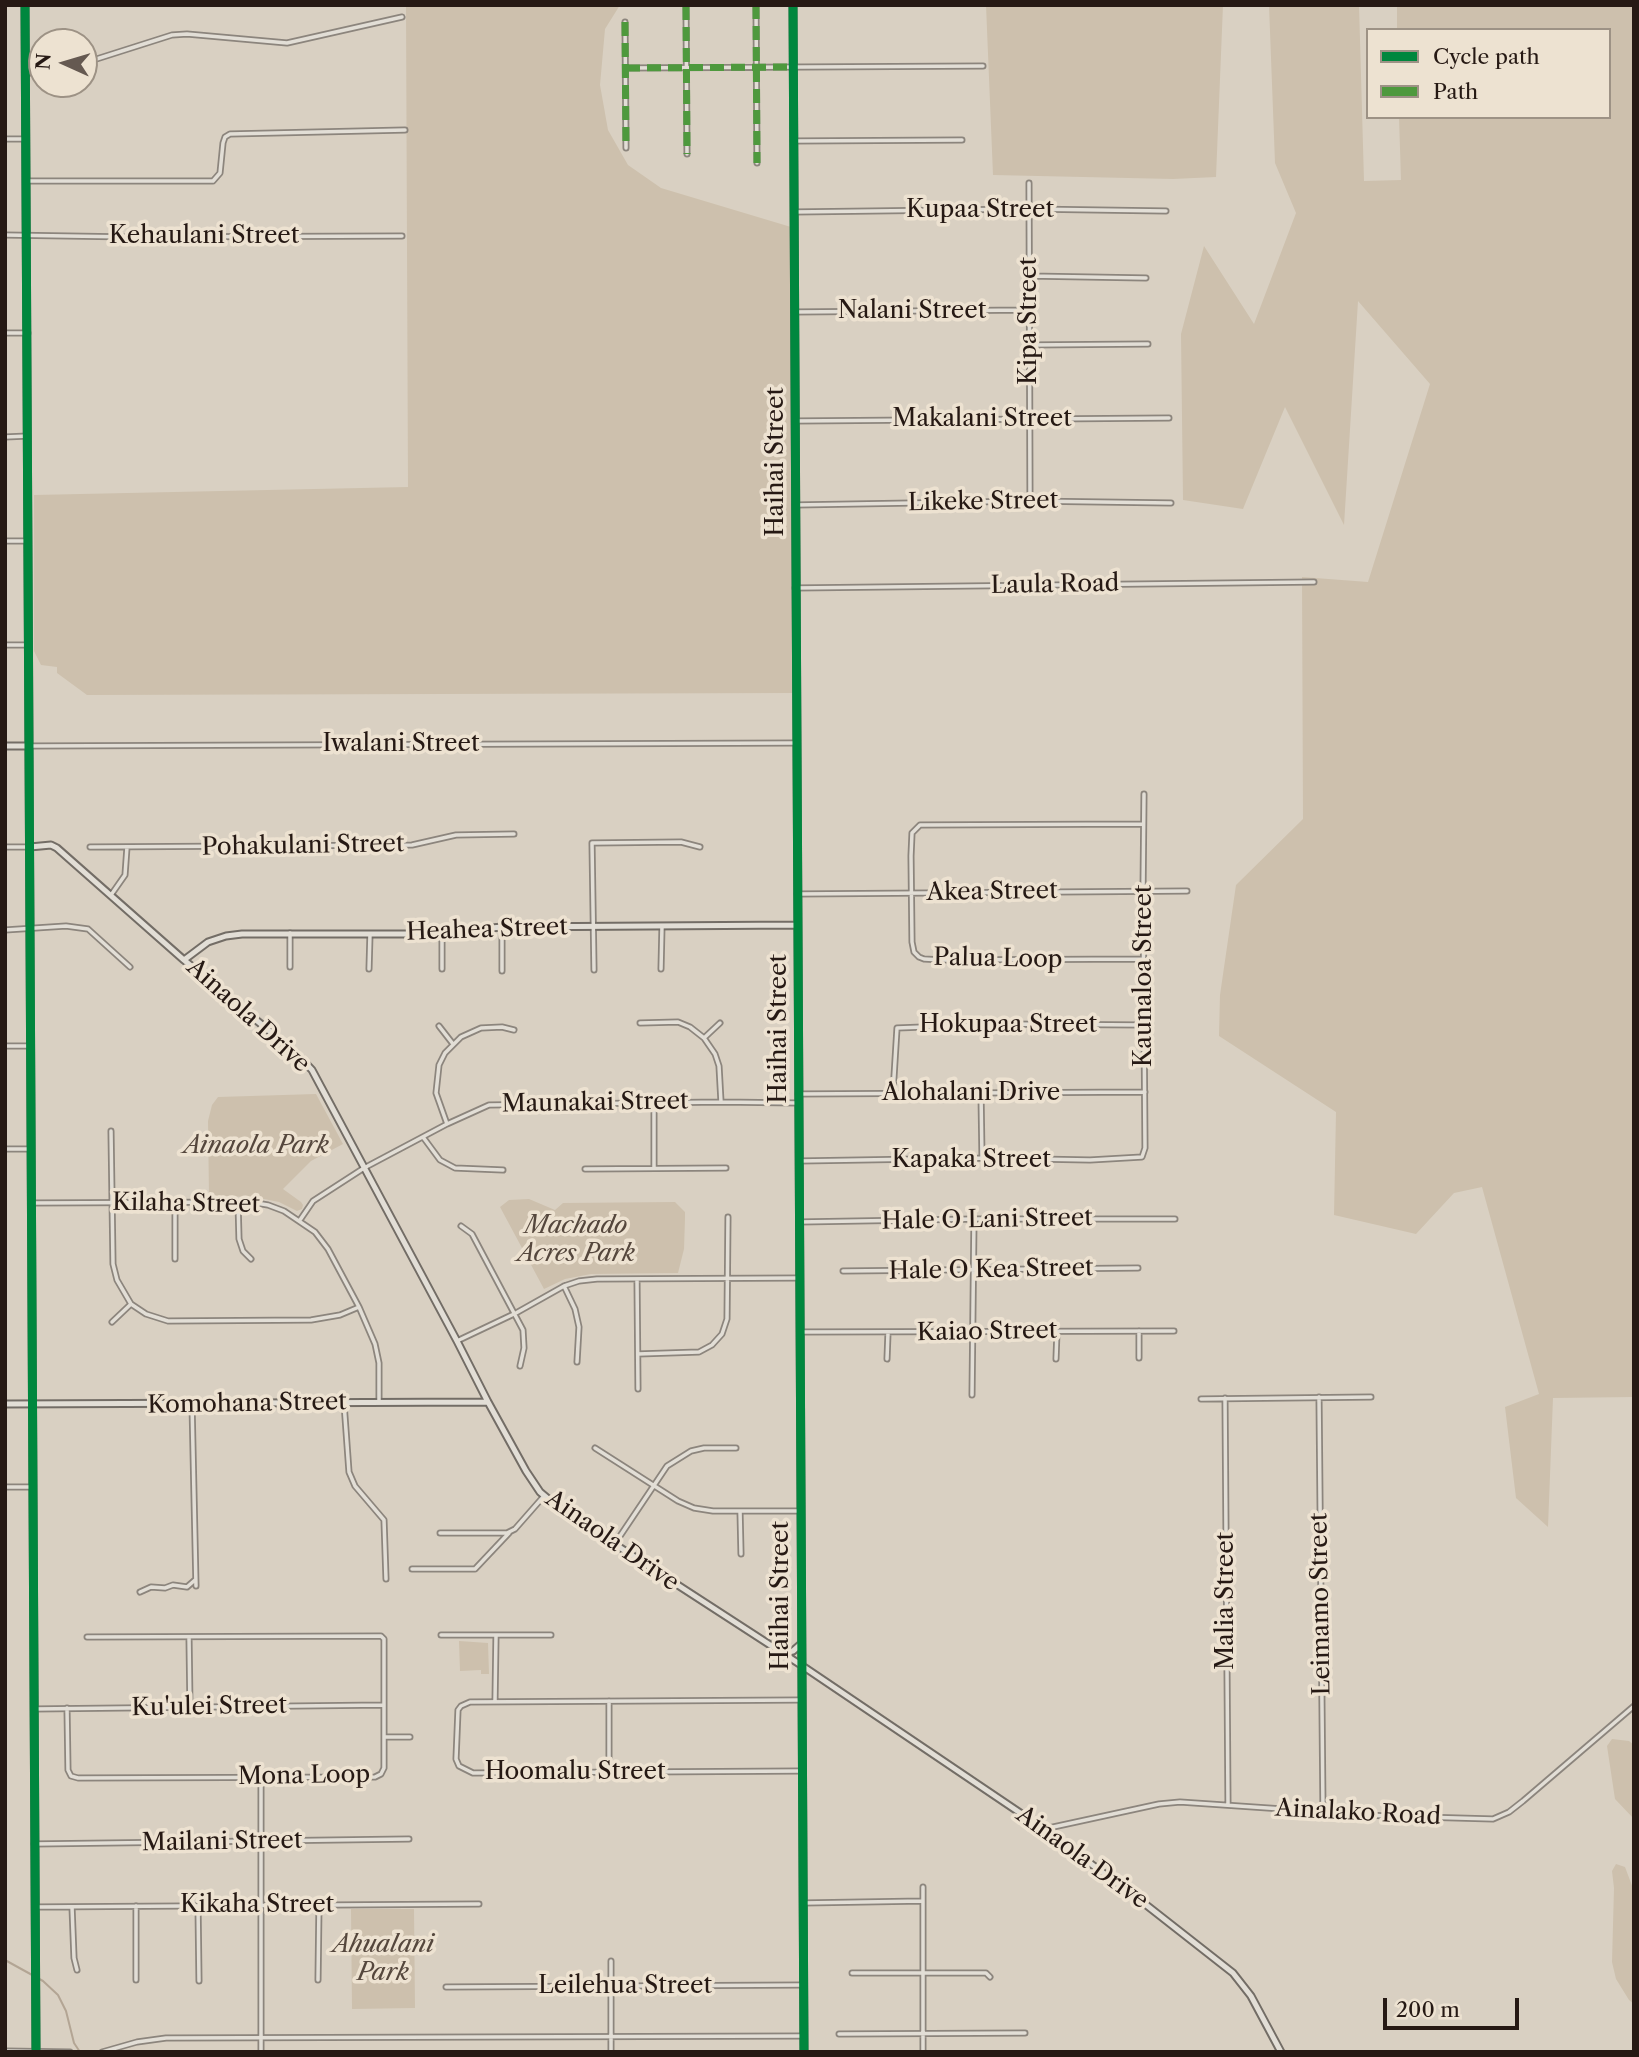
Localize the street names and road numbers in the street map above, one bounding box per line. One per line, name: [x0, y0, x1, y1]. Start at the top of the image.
street label: Kupaa Street: [906, 196, 1054, 224]
street label: Kehaulani Street: [109, 222, 299, 250]
street label: Kipa Street: [1015, 257, 1043, 385]
street label: Nalani Street: [838, 297, 986, 325]
street label: Haihai Street: [762, 387, 790, 537]
street label: Makalani Street: [892, 405, 1072, 433]
street label: Likeke Street: [908, 486, 1058, 518]
street label: Laula Road: [990, 569, 1120, 601]
street label: Iwalani Street: [323, 730, 479, 758]
street label: Pohakulani Street: [201, 830, 405, 862]
street label: Akea Street: [926, 876, 1058, 908]
street label: Kaunaloa Street: [1130, 885, 1158, 1067]
street label: Heahea Street: [406, 913, 568, 947]
street label: Palua Loop: [933, 943, 1063, 975]
street label: Ainaola Drive: [180, 953, 316, 1079]
street label: Haihai Street: [765, 954, 793, 1104]
street label: Hokupaa Street: [919, 1011, 1097, 1039]
street label: Alohalani Drive: [882, 1079, 1060, 1107]
street label: Maunakai Street: [501, 1087, 689, 1119]
street label: Kapaka Street: [891, 1146, 1051, 1174]
street label: Kilaha Street: [112, 1188, 260, 1220]
street label: Hale O Lani Street: [881, 1204, 1093, 1236]
street label: Hale O Kea Street: [888, 1254, 1094, 1286]
street label: Kaiao Street: [917, 1316, 1057, 1348]
street label: Komohana Street: [147, 1388, 347, 1420]
street label: Ainaola Drive: [540, 1484, 684, 1598]
street label: Leimamo Street: [1305, 1512, 1337, 1696]
street label: Haihai Street: [767, 1521, 795, 1671]
street label: Malia Street: [1212, 1532, 1240, 1670]
street label: Ku'ulei Street: [131, 1691, 287, 1723]
street label: Hoomalu Street: [485, 1758, 665, 1786]
street label: Mona Loop: [238, 1760, 370, 1792]
street label: Ainalako Road: [1274, 1794, 1442, 1832]
street label: Ainaola Drive: [1010, 1800, 1154, 1916]
street label: Mailani Street: [141, 1826, 303, 1858]
street label: Kikaha Street: [180, 1891, 334, 1919]
street label: Leilehua Street: [538, 1972, 712, 2000]

